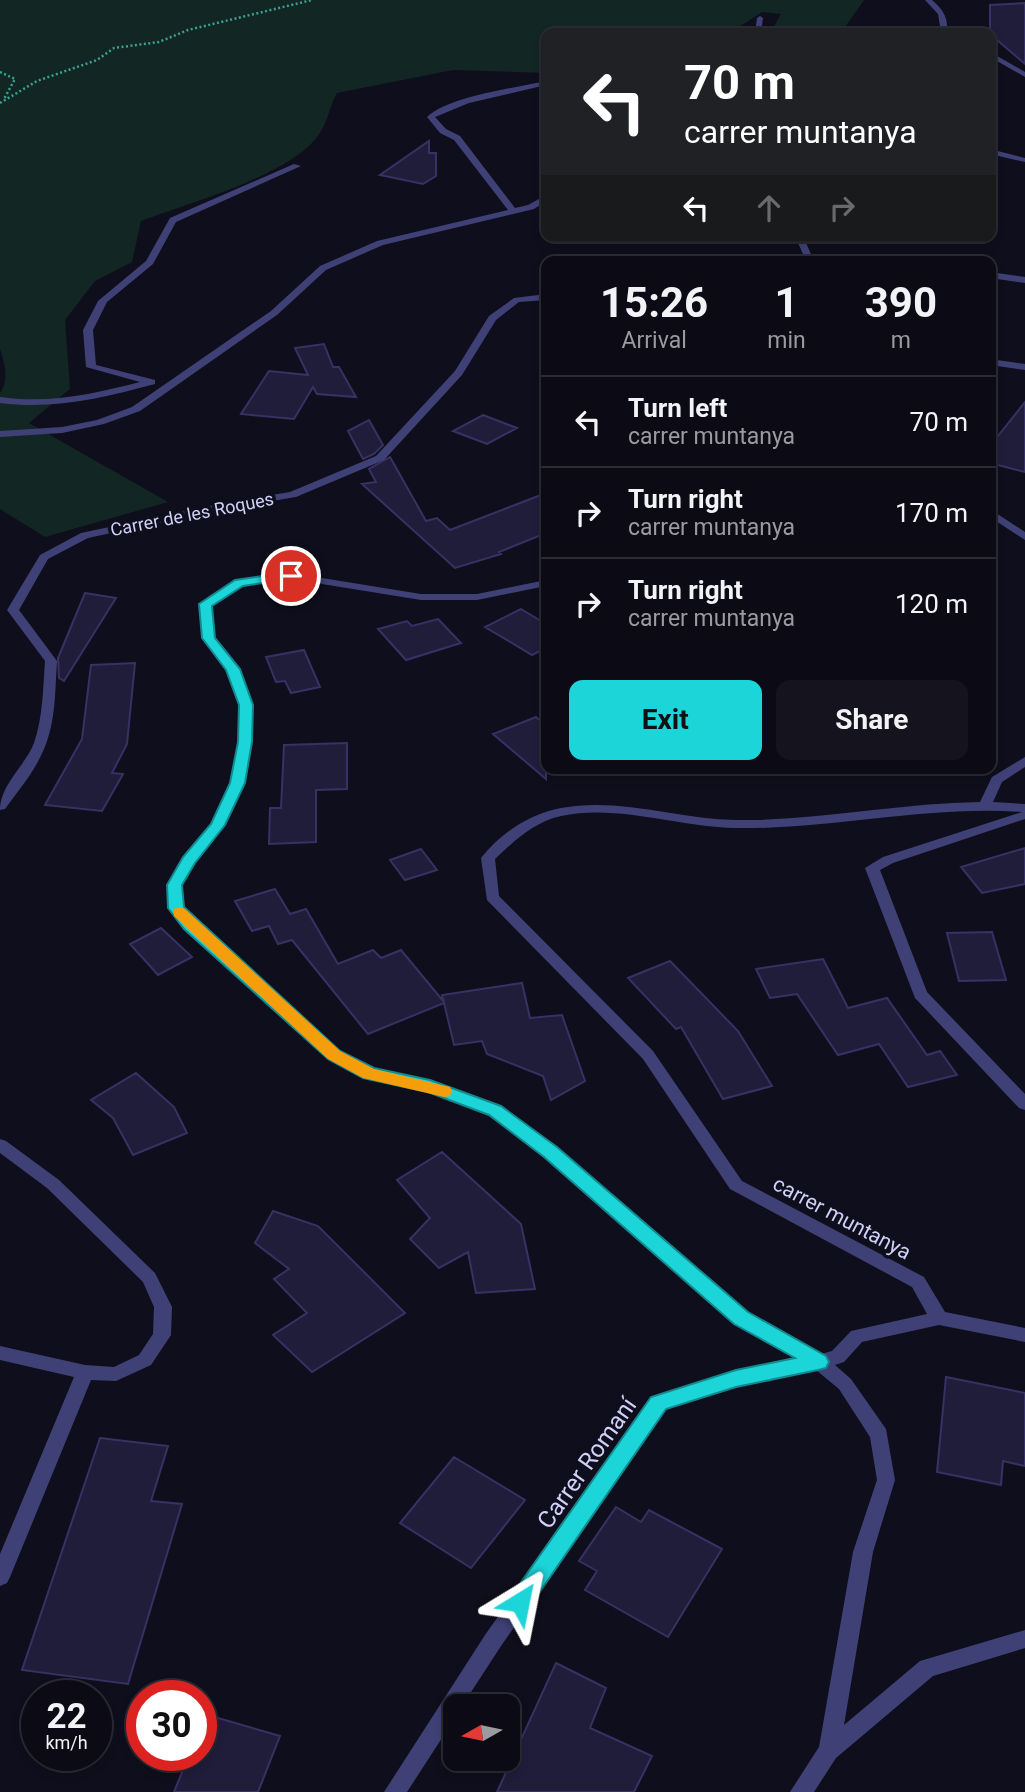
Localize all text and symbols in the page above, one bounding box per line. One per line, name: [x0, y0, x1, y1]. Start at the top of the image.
text: 70 m: [684, 54, 795, 111]
icon: left: [569, 56, 660, 147]
text: carrer muntanya: [684, 113, 917, 151]
icon: left: [677, 189, 715, 227]
icon: ahead: [750, 189, 788, 227]
icon: right: [823, 189, 861, 227]
text: 15:26: [600, 278, 708, 327]
text: 1: [774, 278, 799, 327]
text: 390: [865, 278, 937, 327]
text: Arrival: [621, 327, 687, 354]
text: min: [767, 327, 806, 354]
text: m: [891, 327, 911, 354]
text: Turn left: [628, 393, 727, 423]
icon: left: [569, 403, 607, 441]
text: 70 m: [910, 407, 968, 437]
text: carrer muntanya: [628, 423, 795, 450]
text: Turn right: [628, 484, 743, 514]
street label: Carrer de les Roques: [109, 488, 275, 540]
icon: right: [569, 494, 607, 532]
text: 170 m: [895, 498, 968, 528]
text: carrer muntanya: [628, 514, 795, 541]
pin: [261, 546, 321, 606]
icon: arrive: [272, 557, 310, 595]
text: Turn right: [628, 575, 743, 605]
icon: right: [569, 585, 607, 623]
text: 120 m: [895, 589, 968, 619]
text: carrer muntanya: [628, 605, 795, 632]
button: Exit: [569, 680, 762, 760]
button: Share: [776, 680, 968, 760]
street label: carrer muntanya: [769, 1172, 915, 1264]
street label: Carrer Romaní: [532, 1391, 643, 1534]
position arrow: [483, 1565, 557, 1639]
speed limit sign: 30: [126, 1680, 217, 1771]
north arrow: [443, 1694, 520, 1771]
map controls: [443, 1694, 520, 1771]
text: 22: [46, 1696, 87, 1737]
text: km/h: [45, 1732, 88, 1753]

